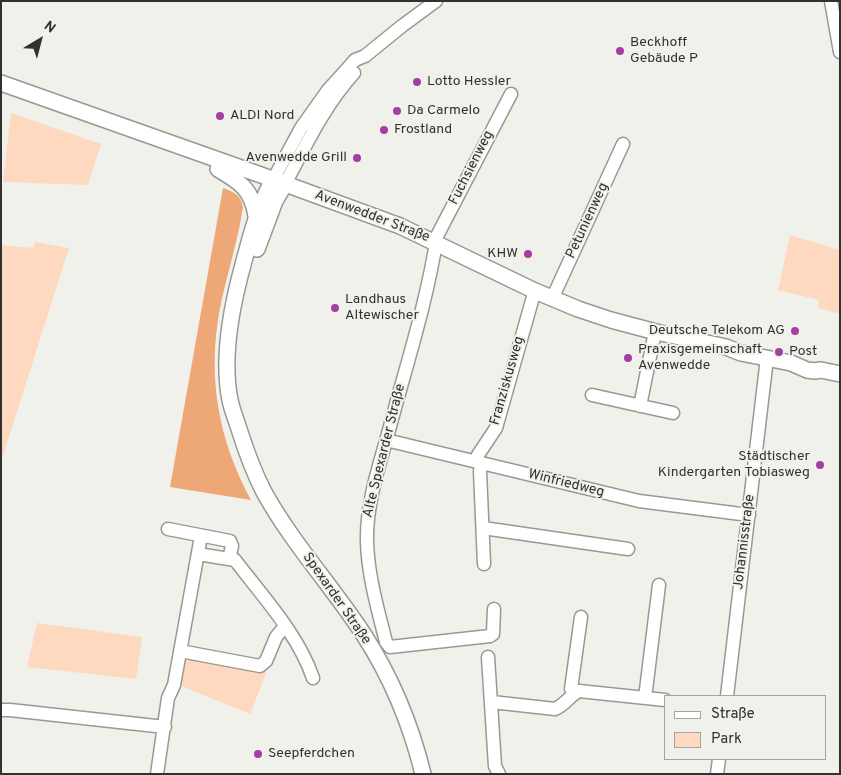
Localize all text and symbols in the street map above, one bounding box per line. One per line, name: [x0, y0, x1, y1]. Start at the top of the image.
north arrow: [15, 15, 65, 65]
text: N: [40, 18, 58, 37]
place label: Beckhoff Gebäude P: [630, 35, 698, 68]
marker: Beckhoff Gebäude P: [614, 45, 626, 57]
place label: Lotto Hessler: [427, 74, 511, 90]
marker: Lotto Hessler: [411, 76, 423, 88]
place label: Da Carmelo: [407, 103, 480, 119]
marker: Da Carmelo: [391, 105, 403, 117]
place label: ALDI Nord: [230, 108, 294, 124]
marker: ALDI Nord: [214, 110, 226, 122]
place label: Frostland: [394, 122, 452, 138]
marker: Frostland: [378, 124, 390, 136]
street label: Fuchsienweg: [446, 128, 498, 208]
place label: Avenwedde Grill: [246, 150, 347, 166]
marker: Avenwedde Grill: [351, 152, 363, 164]
street label: Petunienweg: [563, 180, 613, 262]
street label: Avenwedder Straße: [312, 187, 432, 247]
place label: KHW: [487, 246, 518, 262]
marker: KHW: [522, 248, 534, 260]
place label: Landhaus Altewischer: [345, 292, 419, 324]
marker: Landhaus Altewischer: [329, 302, 341, 314]
place label: Deutsche Telekom AG: [649, 323, 785, 339]
marker: Deutsche Telekom AG: [789, 325, 801, 337]
street label: Franziskusweg: [487, 335, 529, 427]
place label: Praxisgemeinschaft Avenwedde: [638, 342, 762, 374]
place label: Post: [789, 344, 817, 360]
marker: Post: [773, 346, 785, 358]
marker: Praxisgemeinschaft Avenwedde: [622, 352, 634, 364]
street label: Alte Spexarder Straße: [360, 382, 410, 520]
place label: Städtischer Kindergarten Tobiasweg: [658, 449, 810, 482]
marker: Städtischer Kindergarten Tobiasweg: [814, 459, 826, 471]
street label: Winfriedweg: [526, 466, 606, 502]
street label: Johannisstraße: [731, 493, 759, 591]
street label: Spexarder Straße: [298, 550, 374, 648]
legend: [664, 695, 826, 760]
text: Straße: [711, 705, 755, 724]
text: Park: [711, 730, 742, 749]
place label: Seepferdchen: [268, 746, 355, 762]
marker: Seepferdchen: [252, 748, 264, 760]

